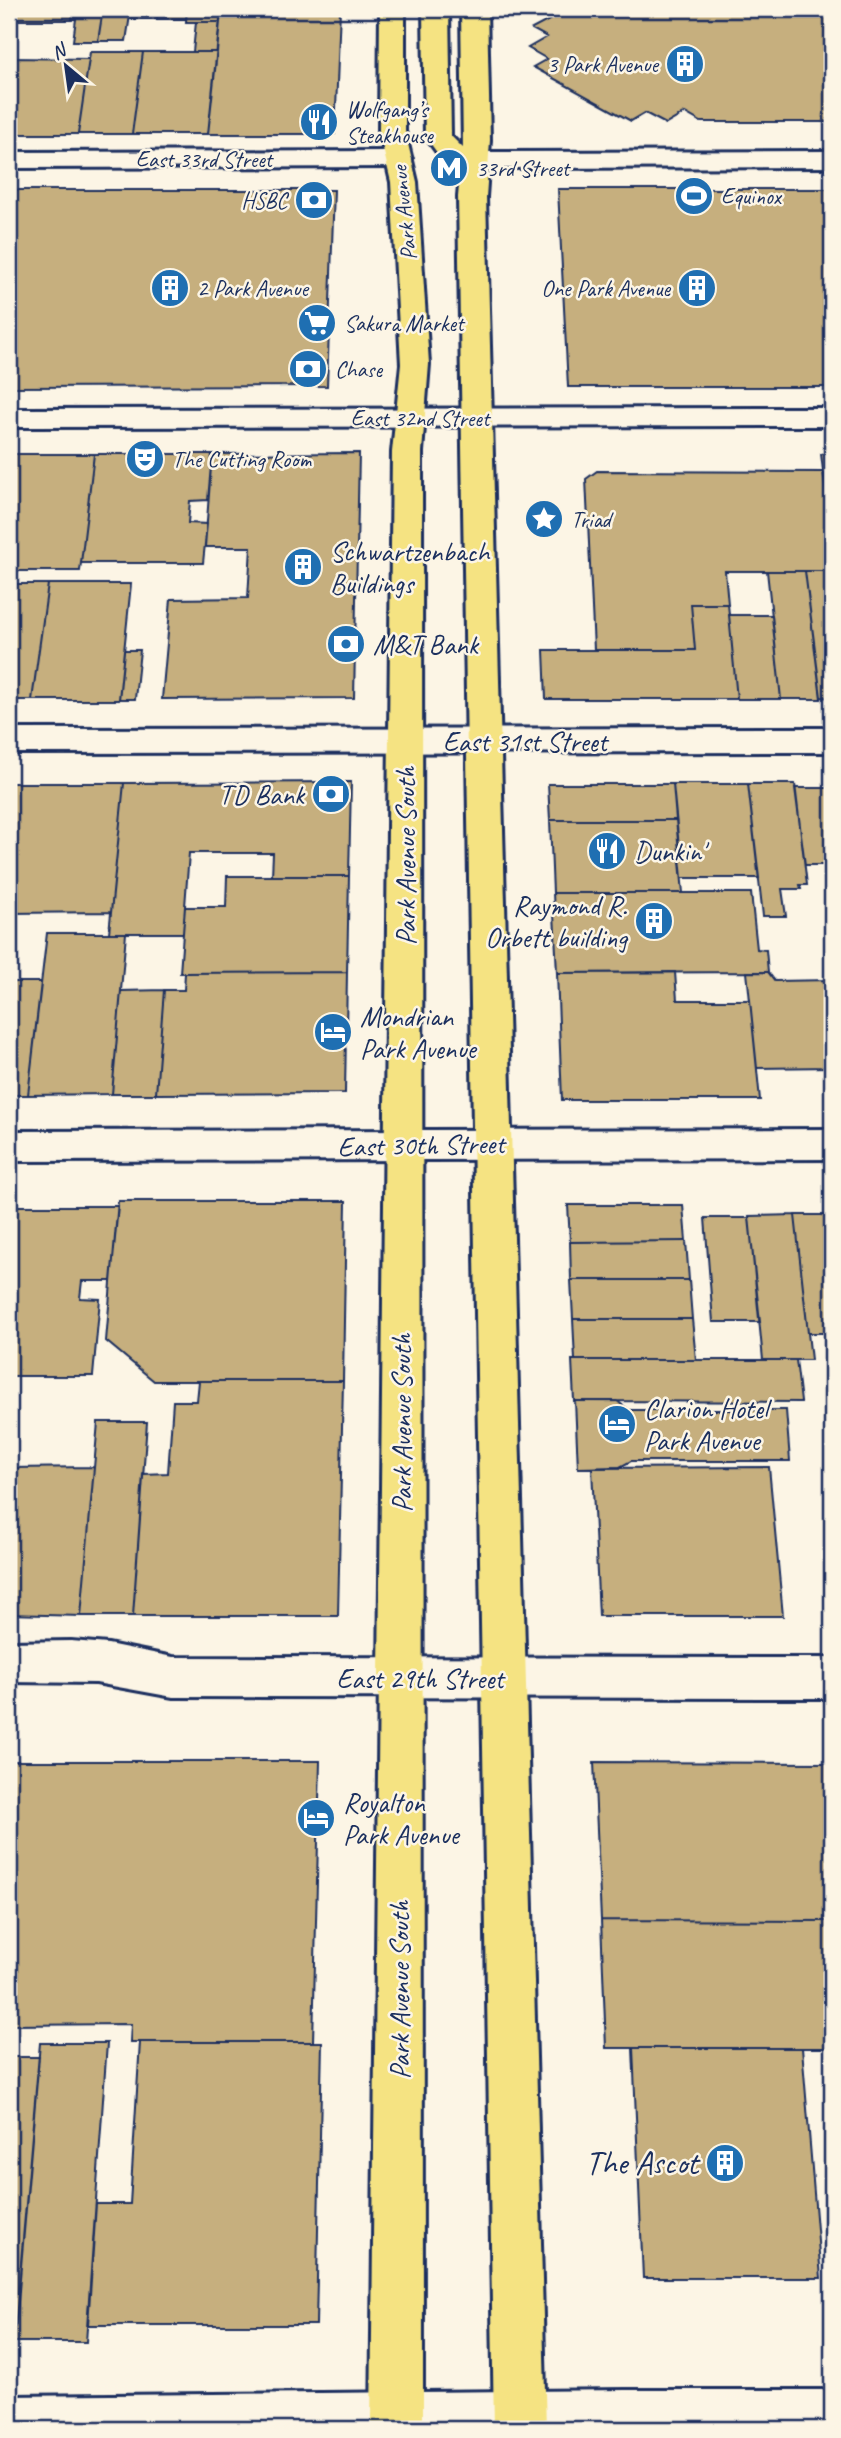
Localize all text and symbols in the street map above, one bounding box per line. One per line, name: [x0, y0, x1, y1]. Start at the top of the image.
north arrow: [32, 32, 102, 102]
text: N: [47, 37, 72, 65]
building icon: 3 Park Avenue: [664, 43, 706, 85]
place label: 3 Park Avenue: [547, 50, 660, 79]
place label: Wolfgang’s Steakhouse: [346, 95, 434, 150]
restaurant icon: Wolfgang’s Steakhouse: [298, 101, 340, 143]
street label: East 33rd Street: [136, 145, 275, 174]
metro station icon: 33rd Street: [428, 147, 470, 189]
place label: 33rd Street: [476, 154, 572, 183]
street label: Park Avenue: [384, 163, 423, 262]
sports icon: Equinox: [673, 175, 715, 217]
bank icon: HSBC: [293, 179, 335, 221]
place label: Equinox: [721, 182, 783, 211]
place label: HSBC: [241, 186, 289, 215]
building icon: 2 Park Avenue: [149, 267, 191, 309]
building icon: One Park Avenue: [676, 267, 718, 309]
place label: 2 Park Avenue: [197, 274, 309, 303]
place label: One Park Avenue: [541, 274, 672, 303]
supermarket icon: Sakura Market: [296, 302, 338, 344]
place label: Sakura Market: [344, 309, 466, 338]
bank icon: Chase: [287, 348, 329, 390]
place label: Chase: [335, 355, 383, 384]
street label: East 32nd Street: [351, 404, 492, 433]
theatre icon: The Cutting Room: [124, 438, 166, 480]
place label: The Cutting Room: [172, 445, 312, 474]
place icon: Triad: [523, 498, 565, 540]
place label: Triad: [571, 505, 615, 534]
place label: Schwartzenbach Buildings: [330, 534, 491, 601]
building icon: Schwartzenbach Buildings: [282, 546, 324, 588]
bank icon: M&T Bank: [325, 623, 367, 665]
place label: M&T Bank: [373, 627, 480, 662]
street label: East 31st Street: [443, 724, 610, 759]
street label: Park Avenue South: [388, 766, 423, 945]
bank icon: TD Bank: [310, 773, 352, 815]
place label: TD Bank: [219, 777, 306, 812]
restaurant icon: Dunkin': [586, 830, 628, 872]
place label: Dunkin': [634, 834, 710, 869]
place label: Raymond R. Orbett building: [485, 888, 629, 955]
building icon: Raymond R. Orbett building: [633, 900, 675, 942]
place label: Mondrian Park Avenue: [360, 999, 478, 1066]
hotel icon: Mondrian Park Avenue: [312, 1011, 354, 1053]
street label: East 30th Street: [337, 1126, 508, 1164]
street label: Park Avenue South: [384, 1333, 419, 1512]
place label: Clarion Hotel Park Avenue: [644, 1391, 773, 1458]
hotel icon: Clarion Hotel Park Avenue: [596, 1403, 638, 1445]
street label: East 29th Street: [336, 1661, 506, 1696]
place label: Royalton Park Avenue: [343, 1785, 461, 1852]
hotel icon: Royalton Park Avenue: [295, 1797, 337, 1839]
street label: Park Avenue South: [382, 1900, 417, 2079]
place label: The Ascot: [586, 2142, 701, 2184]
building icon: The Ascot: [704, 2142, 746, 2184]

